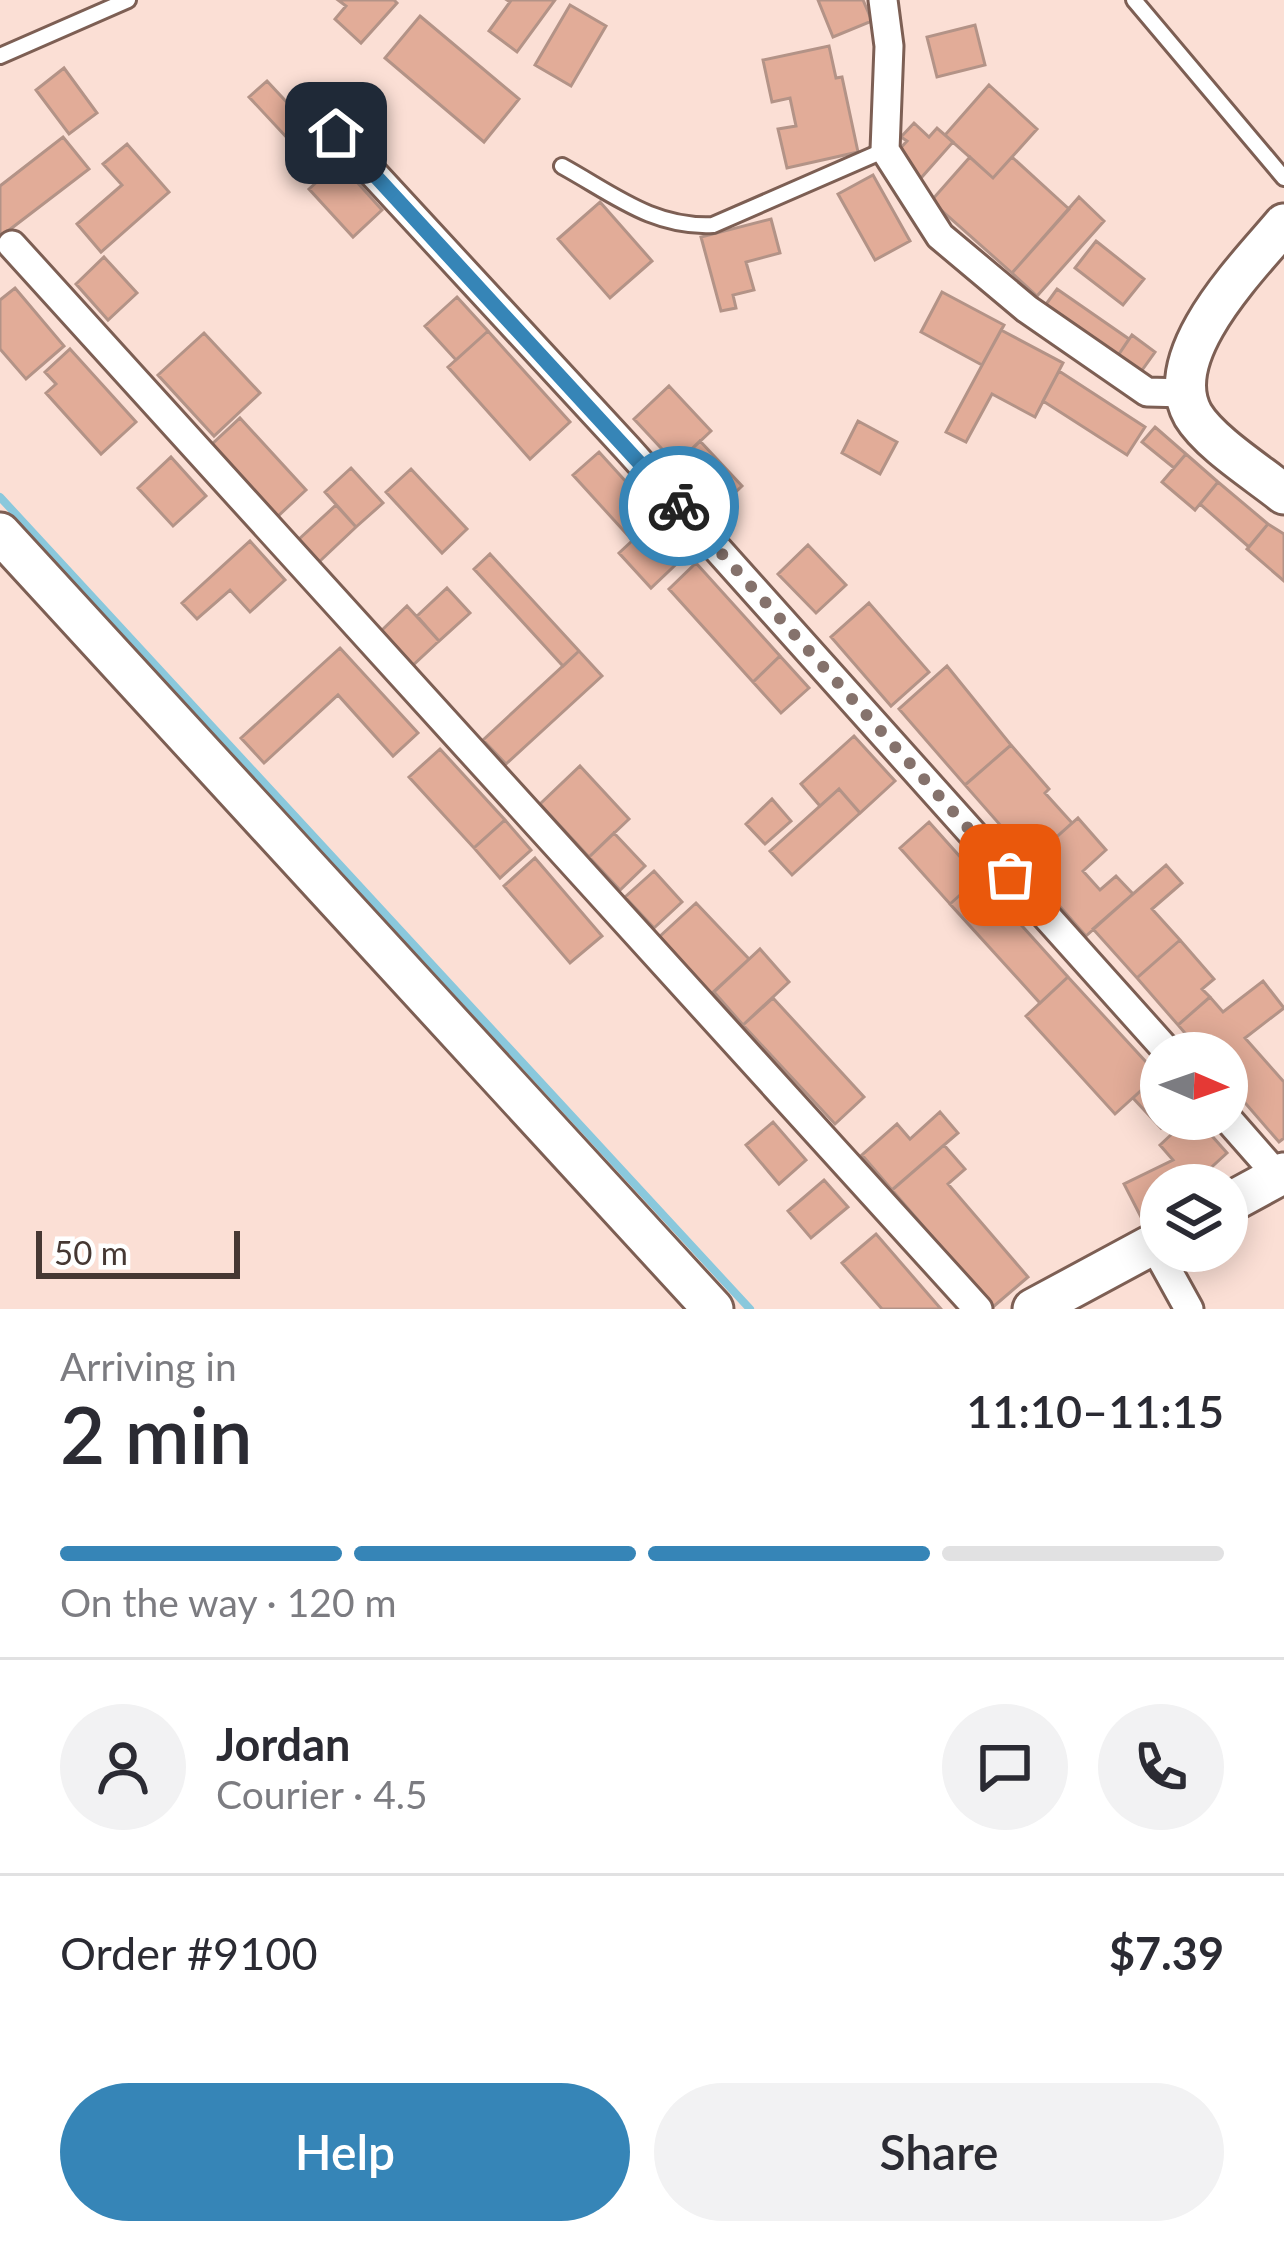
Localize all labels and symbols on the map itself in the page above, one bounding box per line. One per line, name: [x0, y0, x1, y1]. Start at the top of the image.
pin: [285, 82, 387, 184]
courier: [619, 446, 739, 566]
pin: [959, 824, 1061, 926]
north arrow: [1140, 1032, 1248, 1140]
scale bar: [36, 1225, 240, 1278]

